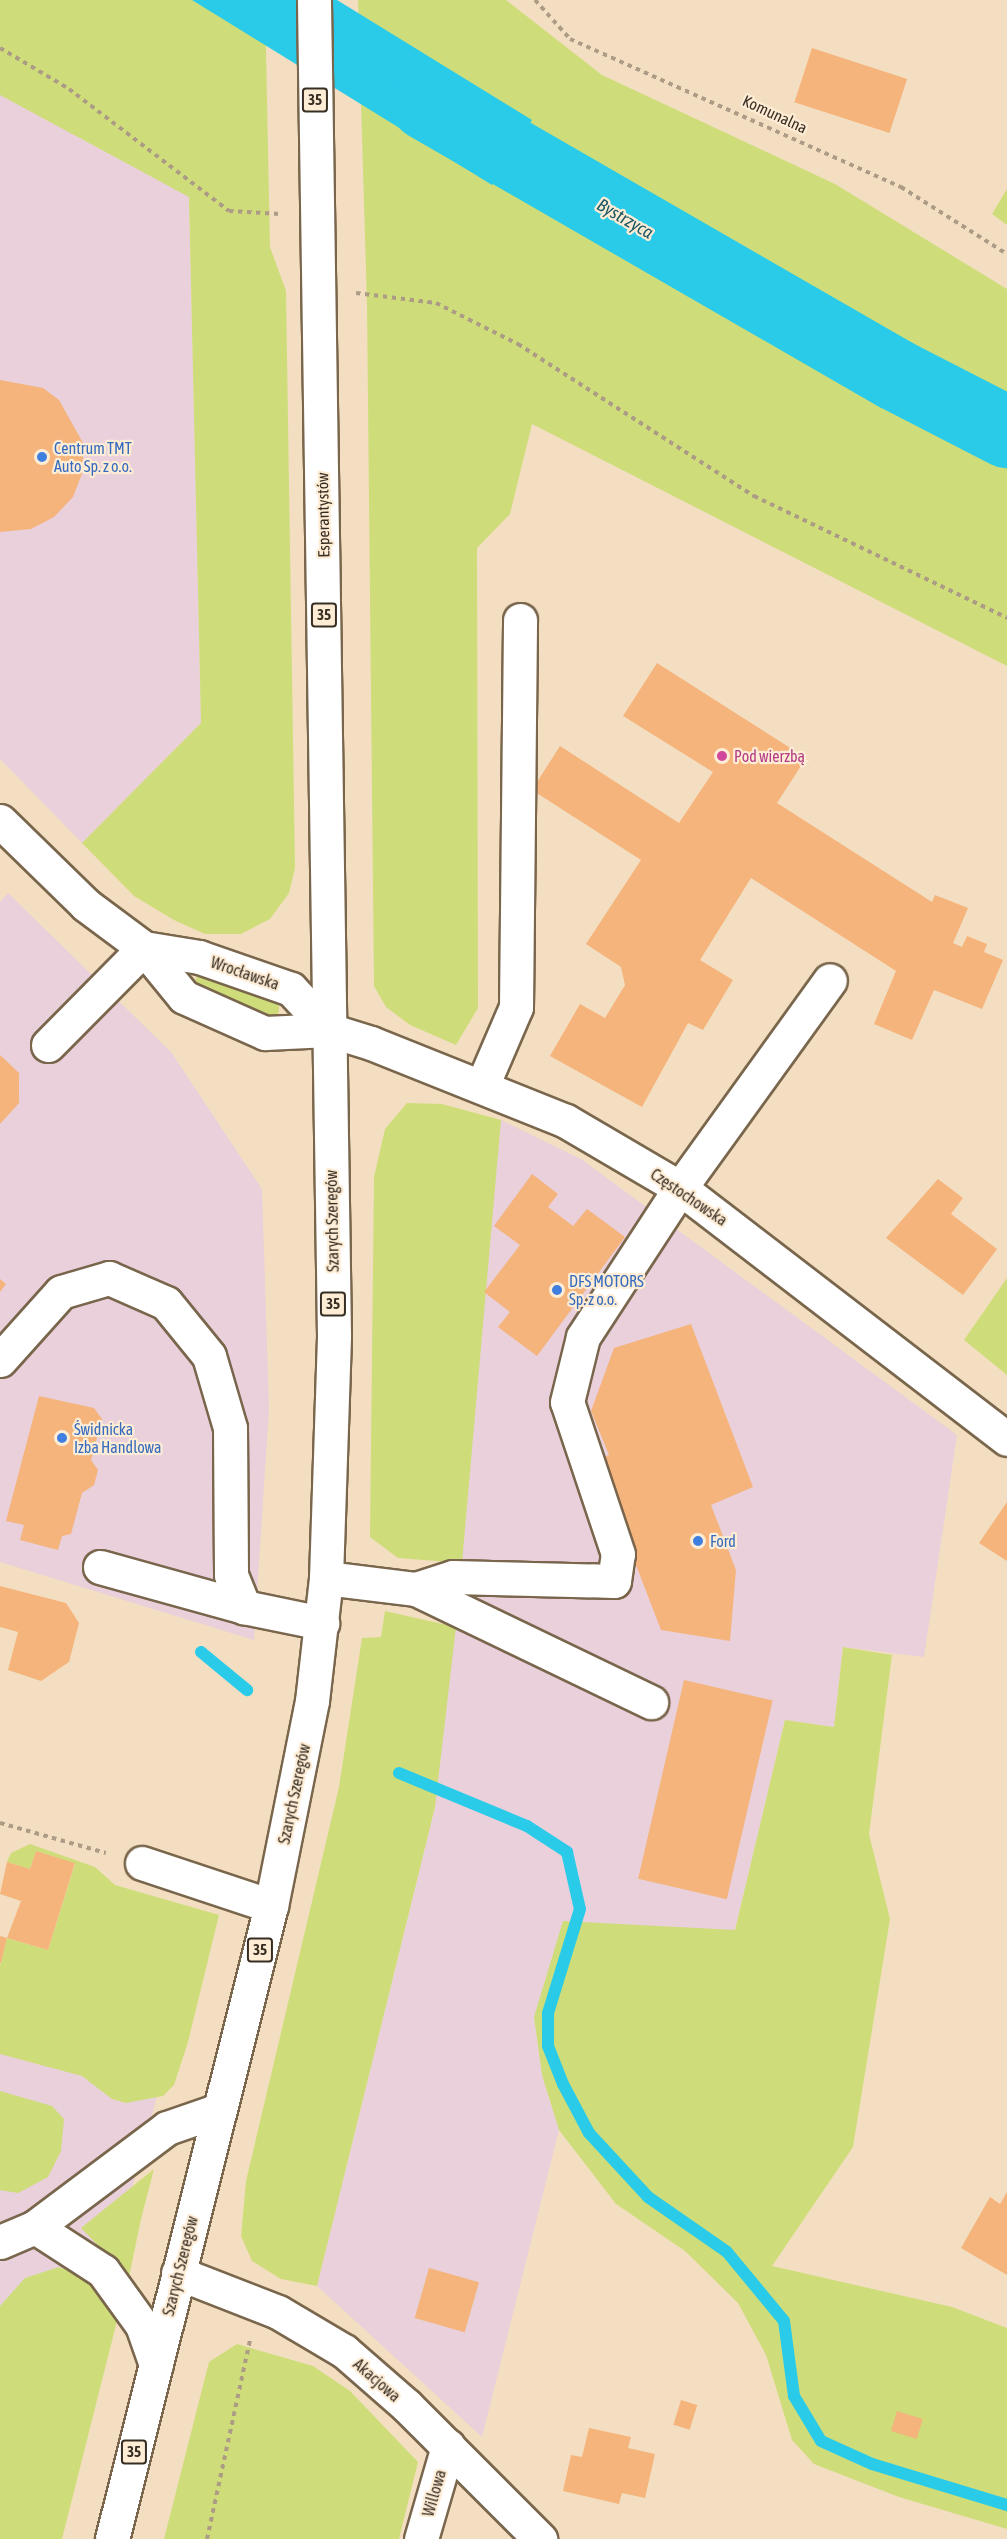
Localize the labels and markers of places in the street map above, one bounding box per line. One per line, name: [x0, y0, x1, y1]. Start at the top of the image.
place label: Centrum TMT Auto Sp. z o.o.: [54, 438, 132, 476]
marker: Centrum TMT Auto Sp. z o.o.: [35, 450, 49, 464]
place label: Pod wierzbą: [734, 746, 805, 766]
marker: Pod wierzbą: [715, 749, 729, 763]
place label: DFS MOTORS Sp. z o.o.: [569, 1271, 644, 1309]
marker: DFS MOTORS Sp. z o.o.: [550, 1283, 564, 1297]
place label: Świdnicka Izba Handlowa: [74, 1419, 161, 1457]
marker: Świdnicka Izba Handlowa: [55, 1431, 69, 1445]
place label: Ford: [710, 1531, 736, 1551]
marker: Ford: [691, 1534, 705, 1548]

